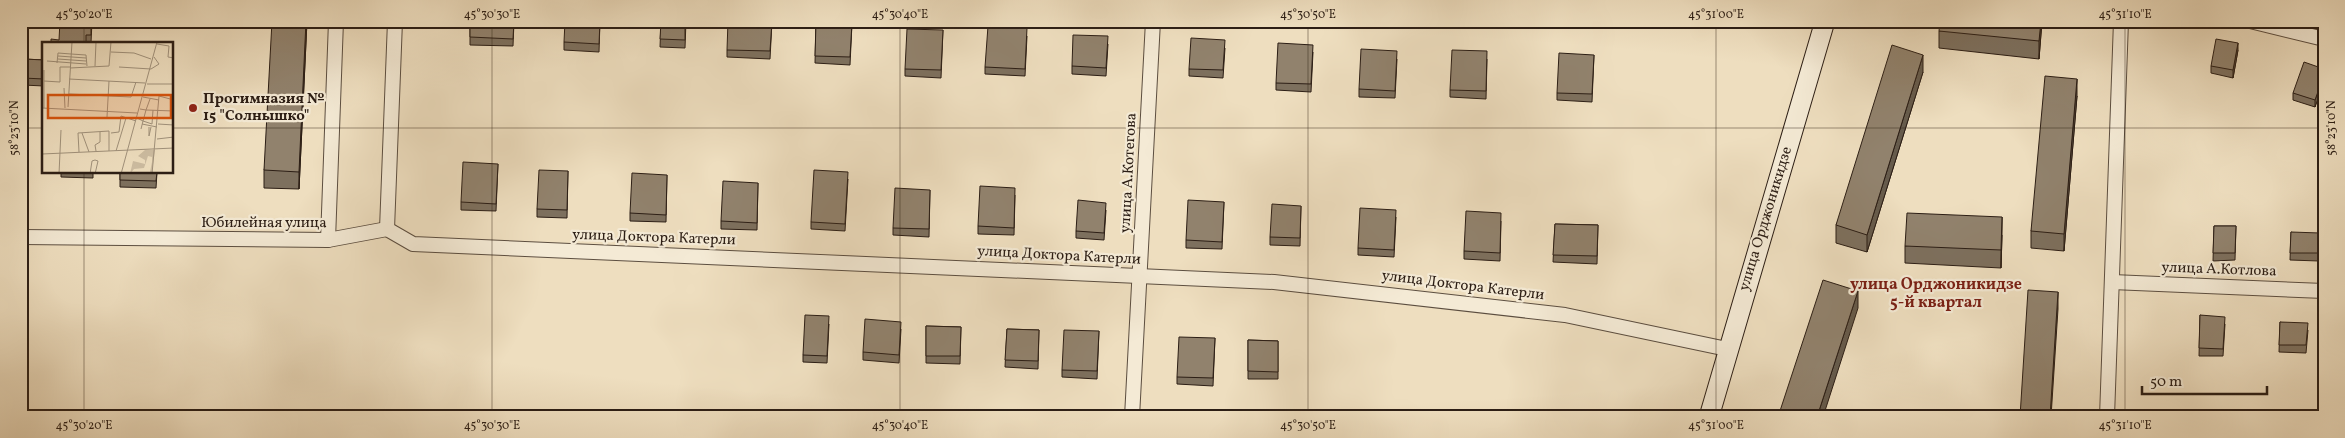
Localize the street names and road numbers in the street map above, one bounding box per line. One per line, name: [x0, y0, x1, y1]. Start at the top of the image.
street label: улица А.Котегова: [1115, 112, 1143, 234]
street label: улица Орджоникидзе: [1734, 144, 1798, 294]
street label: Юбилейная улица: [201, 213, 327, 234]
street label: улица Доктора Катерли: [572, 225, 736, 251]
street label: улица Доктора Катерли: [977, 241, 1141, 271]
street label: улица А.Котлова: [2161, 257, 2277, 283]
street label: улица Доктора Катерли: [1380, 266, 1546, 306]

